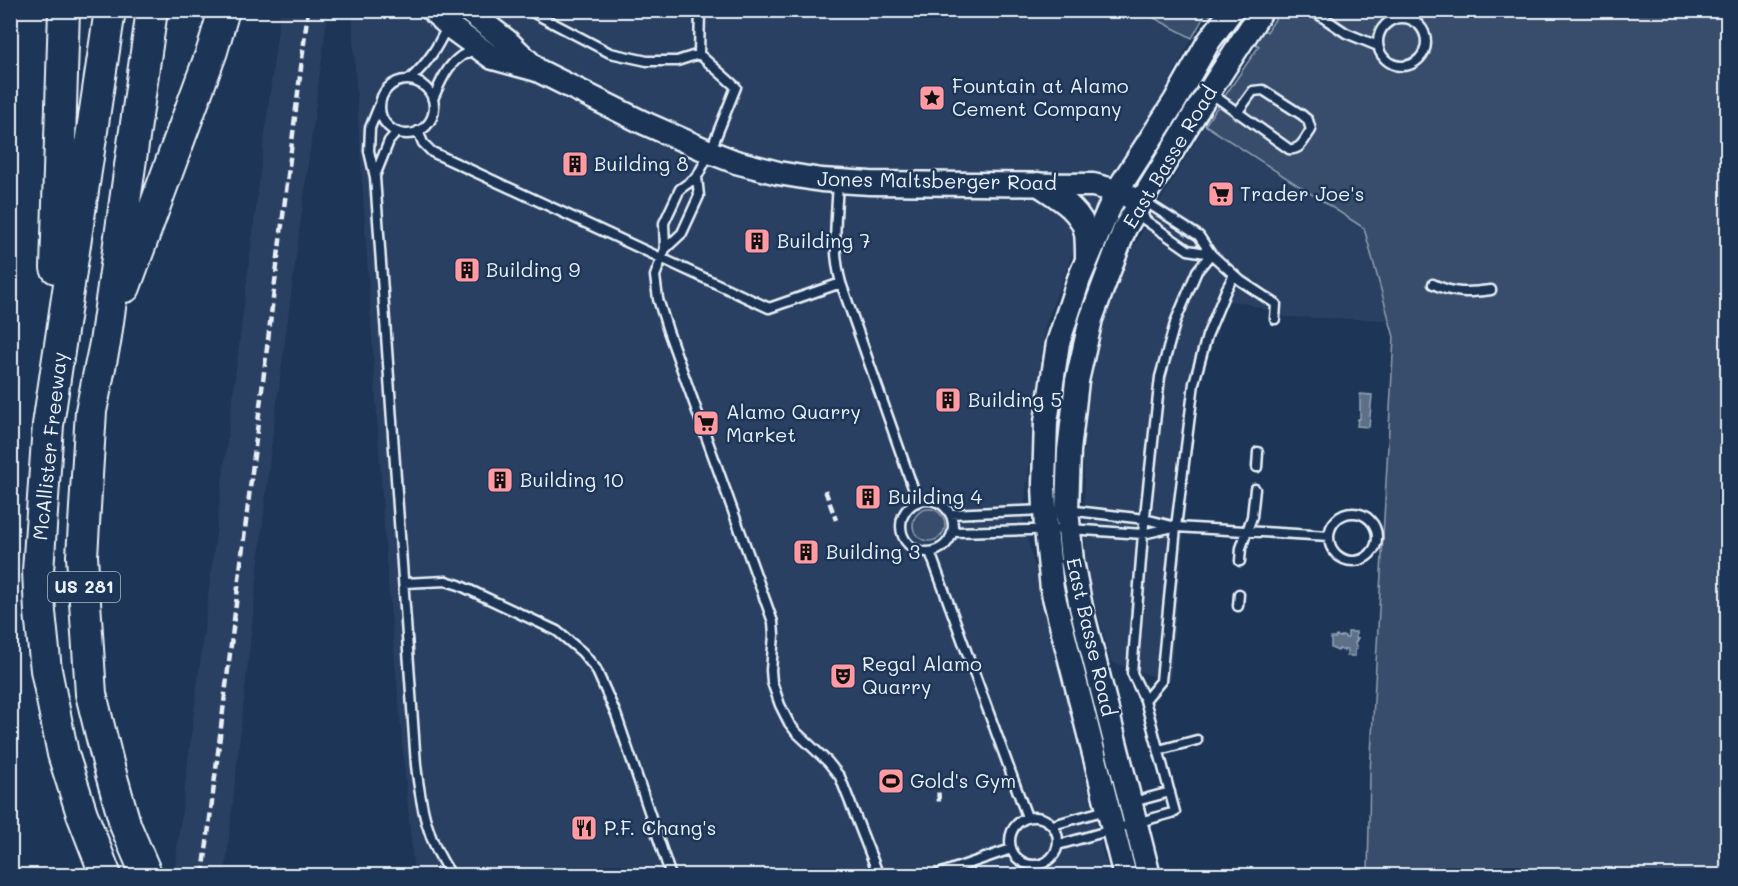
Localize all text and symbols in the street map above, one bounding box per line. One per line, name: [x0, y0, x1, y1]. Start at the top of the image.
place label: Fountain at Alamo Cement Company: [952, 72, 1129, 121]
street label: East Basse Road: [1116, 80, 1222, 233]
place icon: Fountain at Alamo Cement Company: [917, 83, 947, 113]
building icon: Building 8: [560, 149, 590, 179]
place label: Building 8: [594, 150, 688, 176]
street label: Jones Maltsberger Road: [817, 165, 1057, 195]
supermarket icon: Trader Joe's: [1206, 179, 1236, 209]
place label: Trader Joe's: [1240, 180, 1365, 206]
building icon: Building 7: [742, 226, 772, 256]
place label: Building 7: [777, 227, 871, 253]
building icon: Building 9: [452, 255, 482, 285]
place label: Building 9: [486, 256, 580, 282]
street label: McAllister Freeway: [26, 350, 72, 541]
building icon: Building 5: [933, 385, 963, 415]
place label: Building 5: [968, 386, 1062, 412]
place label: Alamo Quarry Market: [726, 398, 861, 447]
supermarket icon: Alamo Quarry Market: [691, 408, 721, 438]
building icon: Building 10: [485, 465, 515, 495]
place label: Building 10: [520, 466, 624, 492]
building icon: Building 4: [853, 482, 883, 512]
place label: Building 4: [888, 483, 982, 509]
building icon: Building 3: [791, 537, 821, 567]
place label: Building 3: [826, 538, 920, 564]
street label: East Basse Road: [1061, 555, 1123, 719]
road number: US 281: [48, 572, 120, 602]
place label: Regal Alamo Quarry: [862, 650, 982, 699]
theatre icon: Regal Alamo Quarry: [828, 661, 858, 691]
sports icon: Gold's Gym: [876, 766, 906, 796]
place label: Gold's Gym: [910, 767, 1016, 793]
restaurant icon: P.F. Chang's: [569, 813, 599, 843]
place label: P.F. Chang's: [604, 814, 716, 840]

